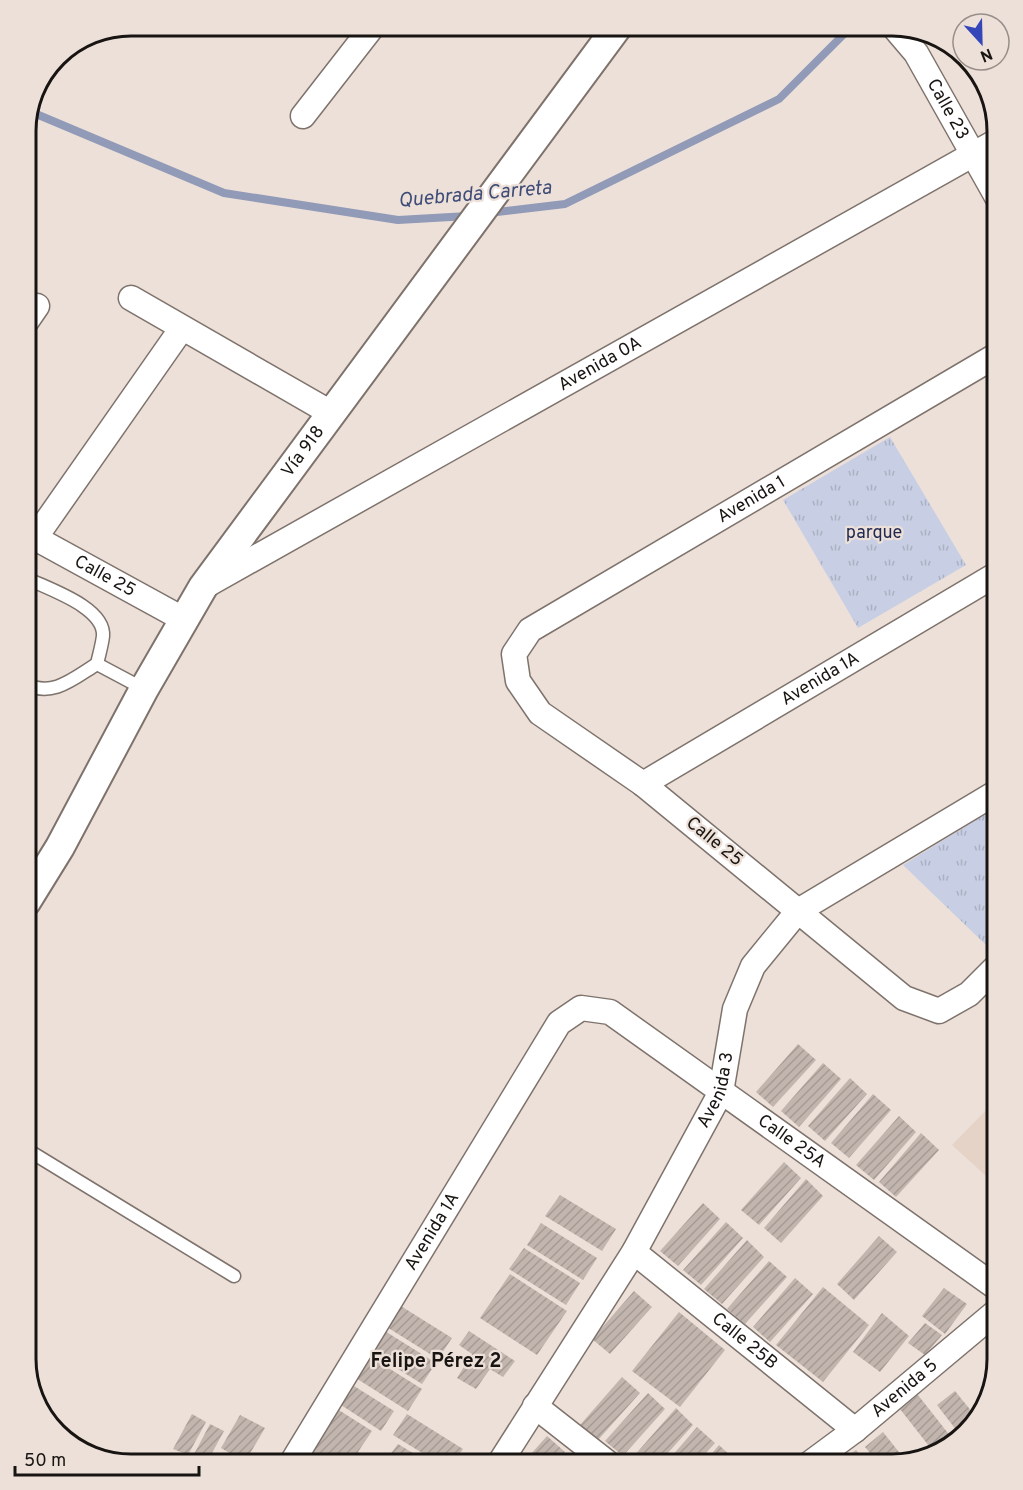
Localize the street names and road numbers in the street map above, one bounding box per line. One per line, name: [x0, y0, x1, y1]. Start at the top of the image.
street label: Calle 23: [921, 75, 974, 144]
street label: Avenida 0A: [554, 332, 646, 397]
street label: Vía 918: [277, 421, 330, 482]
street label: Avenida 1: [713, 471, 790, 529]
street label: Calle 25: [70, 550, 140, 602]
street label: Avenida 1A: [777, 647, 864, 711]
street label: Calle 25: [681, 812, 747, 872]
street label: Avenida 3: [692, 1050, 739, 1132]
street label: Calle 25A: [753, 1109, 830, 1174]
street label: Avenida 1A: [400, 1188, 465, 1275]
street label: Calle 25B: [707, 1307, 782, 1375]
street label: Avenida 5: [867, 1354, 943, 1423]

